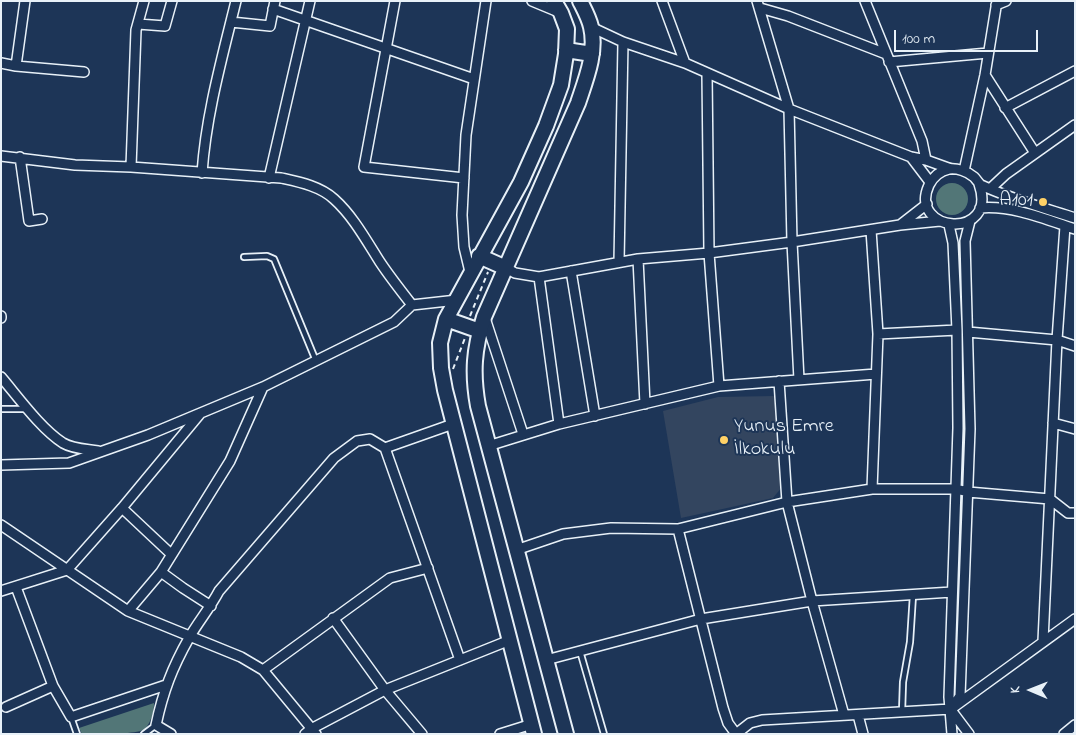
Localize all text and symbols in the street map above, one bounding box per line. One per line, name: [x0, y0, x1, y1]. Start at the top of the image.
scale bar: [896, 20, 1040, 52]
text: 100 m: [902, 28, 935, 50]
place label: A101: [999, 190, 1033, 214]
marker: A101: [1037, 196, 1049, 208]
place label: Yunus Emre İlkokulu: [734, 416, 834, 463]
marker: Yunus Emre İlkokulu: [718, 434, 730, 446]
north arrow: [1006, 665, 1056, 715]
text: K: [1005, 686, 1026, 693]

